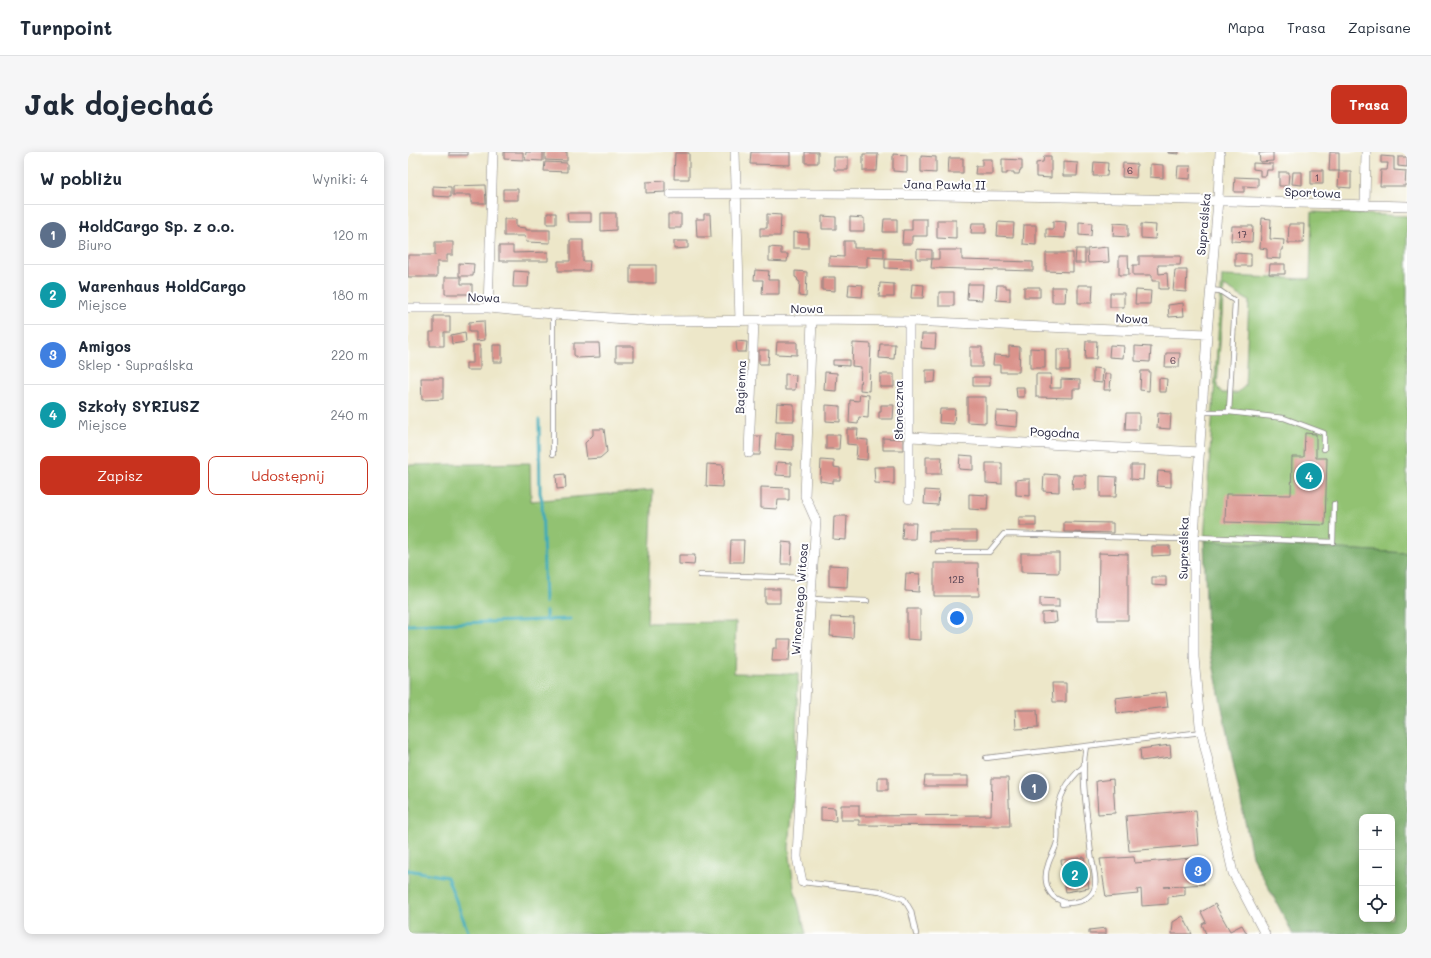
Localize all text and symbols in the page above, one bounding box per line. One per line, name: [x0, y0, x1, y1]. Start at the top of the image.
text: Turnpoint: [20, 15, 112, 40]
text: Mapa: [1228, 18, 1265, 37]
text: Trasa: [1287, 18, 1326, 37]
text: Zapisane: [1348, 18, 1411, 37]
button: Trasa: [1331, 85, 1407, 124]
text: Jak dojechać: [24, 86, 214, 122]
house number: 6: [1127, 163, 1133, 177]
text: W pobliżu: [40, 167, 122, 189]
text: Wyniki: 4: [312, 170, 368, 187]
house number: 1: [1315, 170, 1319, 184]
street label: Jana Pawła II: [904, 175, 986, 193]
street label: Sportowa: [1284, 183, 1342, 201]
street label: Supraślska: [1192, 192, 1214, 256]
text: HoldCargo Sp. z o.o.: [78, 216, 235, 236]
text: 1: [50, 226, 56, 243]
text: 120 m: [332, 226, 368, 243]
house number: 17: [1237, 227, 1247, 241]
text: Biuro: [78, 236, 111, 253]
text: Warenhaus HoldCargo: [78, 276, 246, 296]
text: 2: [49, 286, 57, 303]
text: 180 m: [332, 286, 368, 303]
street label: Nowa: [467, 289, 501, 305]
text: Miejsce: [78, 296, 127, 313]
street label: Nowa: [791, 300, 823, 316]
street label: Nowa: [1115, 309, 1149, 327]
text: Amigos: [78, 336, 131, 356]
text: 3: [49, 346, 57, 363]
text: 220 m: [331, 346, 368, 363]
house number: 6: [1170, 353, 1176, 367]
text: Sklep · Supraślska: [78, 356, 194, 373]
street label: Bagienna: [731, 360, 749, 414]
street label: Słoneczna: [890, 380, 906, 440]
text: Szkoły SYRIUSZ: [78, 396, 200, 416]
text: 4: [49, 406, 57, 423]
text: 240 m: [331, 406, 368, 423]
text: Miejsce: [78, 416, 127, 433]
street label: Pogodna: [1029, 423, 1081, 441]
button: Zapisz: [40, 456, 200, 495]
button: Udostępnij: [208, 456, 368, 495]
pin: 4: [1296, 461, 1322, 491]
street label: Supraślska: [1174, 516, 1192, 580]
street label: Wincentego Witosa: [787, 542, 811, 656]
house number: 12B: [948, 572, 964, 586]
your location: [947, 608, 967, 628]
pin: 1: [1021, 772, 1047, 802]
map controls: [1359, 814, 1395, 922]
button: +: [1359, 814, 1395, 850]
button: −: [1359, 850, 1395, 886]
pin: 3: [1185, 855, 1211, 885]
pin: 2: [1062, 859, 1088, 889]
button: locate: [1359, 886, 1395, 922]

